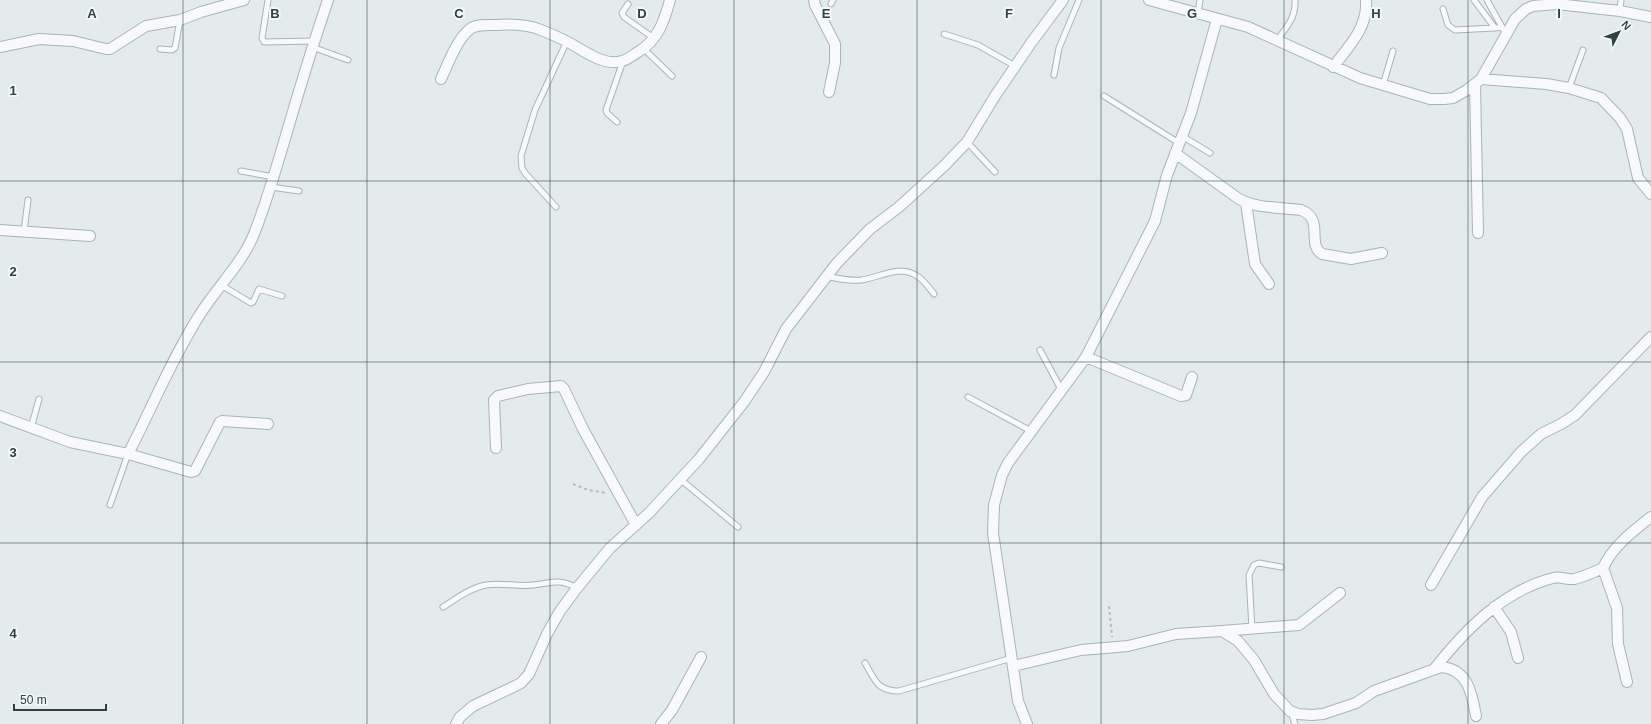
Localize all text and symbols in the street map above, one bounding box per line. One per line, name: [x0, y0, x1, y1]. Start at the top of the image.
text: A: [87, 6, 97, 21]
text: B: [270, 6, 280, 21]
text: C: [454, 6, 464, 21]
text: D: [637, 6, 647, 21]
text: E: [822, 6, 831, 21]
text: F: [1005, 6, 1013, 21]
text: G: [1187, 6, 1197, 21]
text: H: [1371, 6, 1381, 21]
text: I: [1557, 6, 1561, 21]
north arrow: [1599, 12, 1639, 52]
text: N: [1619, 18, 1634, 32]
text: 1: [9, 83, 17, 98]
text: 2: [9, 264, 17, 279]
text: 3: [9, 445, 17, 460]
text: 4: [9, 626, 17, 641]
scale bar: [14, 686, 106, 712]
text: 50 m: [20, 693, 47, 707]

